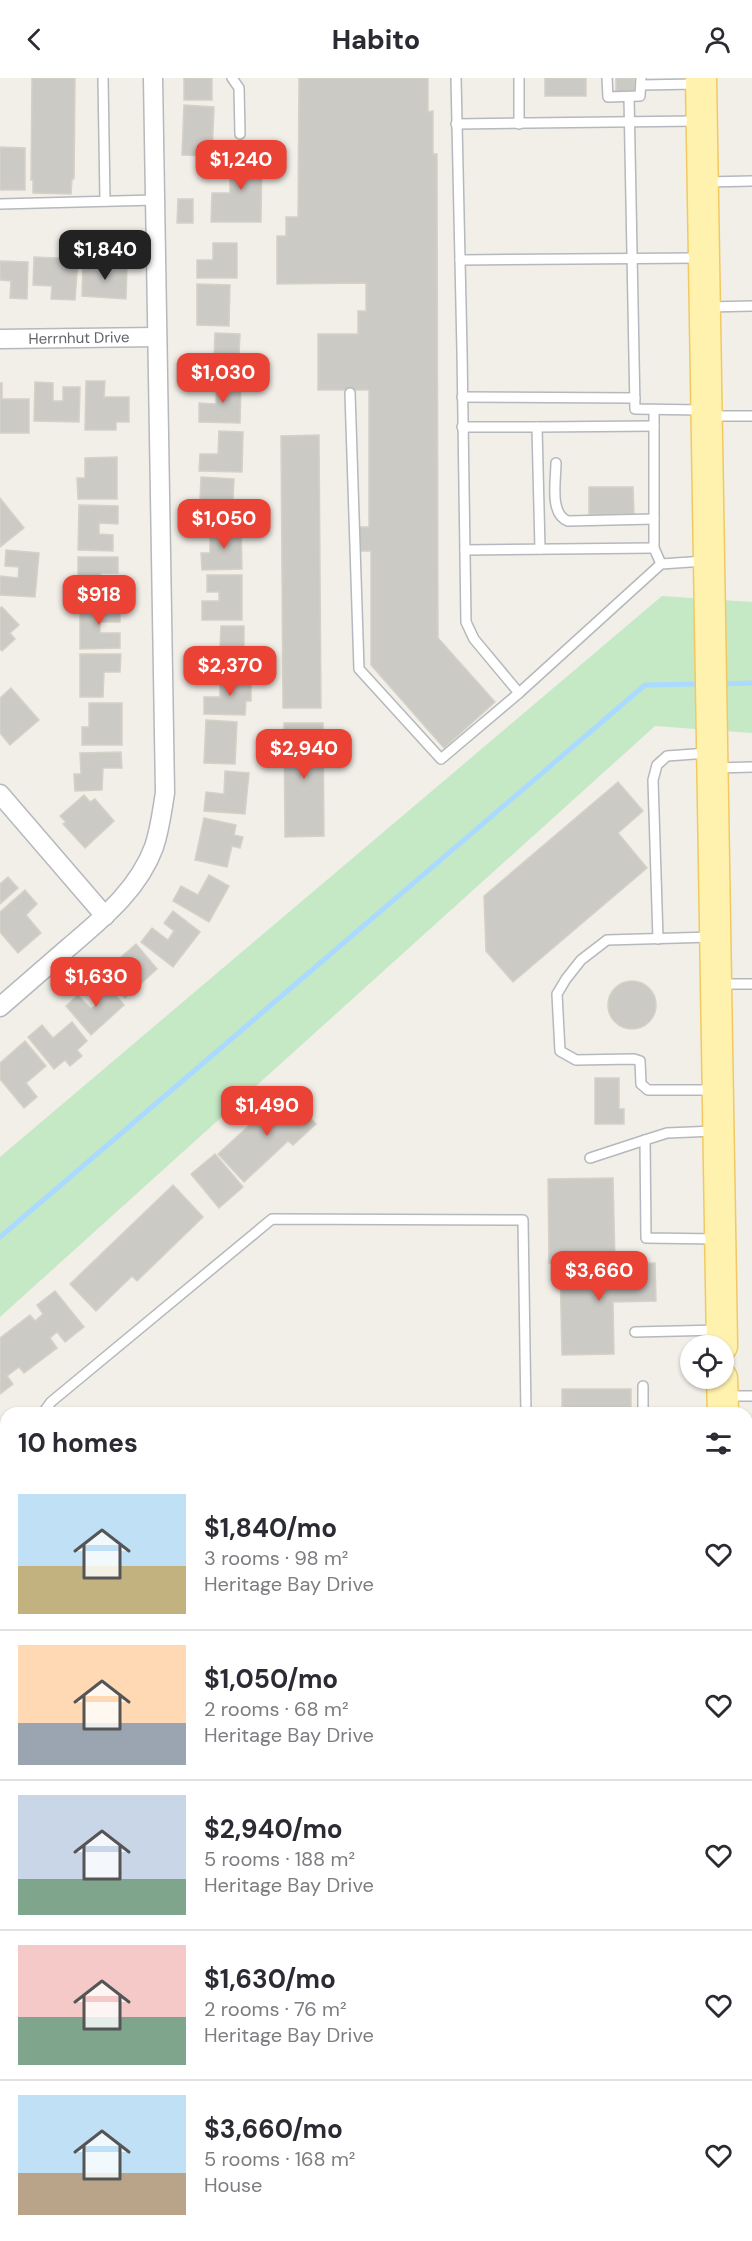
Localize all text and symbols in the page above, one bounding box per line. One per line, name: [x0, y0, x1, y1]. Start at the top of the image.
text: Habito: [332, 22, 420, 57]
icon: back: [18, 23, 51, 56]
icon: person: [701, 23, 734, 56]
pin: $1,240: [192, 140, 290, 191]
text: $1,240: [210, 146, 272, 172]
pin: $1,840: [56, 230, 154, 281]
text: $1,840: [73, 236, 137, 262]
street label: Herrnhut Drive: [28, 327, 130, 349]
pin: $1,030: [174, 353, 272, 404]
text: $1,030: [191, 359, 255, 385]
pin: $1,050: [175, 499, 273, 550]
text: $1,050: [192, 505, 256, 531]
pin: $918: [63, 575, 135, 626]
text: $918: [77, 581, 121, 607]
pin: $2,370: [181, 646, 279, 697]
text: $2,370: [197, 652, 263, 678]
pin: $2,940: [255, 729, 353, 780]
text: $2,940: [270, 735, 338, 761]
pin: $1,630: [47, 957, 145, 1008]
text: $1,630: [64, 963, 128, 989]
pin: $1,490: [218, 1086, 316, 1137]
text: $1,490: [235, 1092, 299, 1118]
pin: $3,660: [550, 1251, 648, 1302]
text: $3,660: [565, 1257, 633, 1283]
map controls: [680, 1335, 734, 1389]
button: locate: [680, 1335, 734, 1389]
text: 10 homes: [18, 1426, 138, 1460]
icon: filters: [702, 1427, 735, 1460]
text: $1,840/mo: [204, 1511, 337, 1545]
icon: home: [66, 1518, 138, 1590]
icon: heart: [702, 1538, 735, 1571]
text: 3 rooms · 98 m²: [204, 1545, 348, 1571]
text: Heritage Bay Drive: [204, 1571, 374, 1597]
text: $1,050/mo: [204, 1662, 338, 1696]
icon: home: [66, 1669, 138, 1741]
icon: heart: [702, 1689, 735, 1722]
text: 2 rooms · 68 m²: [204, 1696, 349, 1722]
text: Heritage Bay Drive: [204, 1722, 374, 1748]
text: $2,940/mo: [204, 1812, 343, 1846]
icon: home: [66, 1819, 138, 1891]
icon: heart: [702, 1839, 735, 1872]
text: 5 rooms · 188 m²: [204, 1846, 355, 1872]
text: Heritage Bay Drive: [204, 1872, 374, 1898]
text: $1,630/mo: [204, 1962, 336, 1996]
icon: home: [66, 1969, 138, 2041]
icon: heart: [702, 1989, 735, 2022]
text: 2 rooms · 76 m²: [204, 1996, 347, 2022]
text: Heritage Bay Drive: [204, 2022, 374, 2048]
text: $3,660/mo: [204, 2112, 343, 2146]
icon: home: [66, 2119, 138, 2191]
icon: heart: [702, 2139, 735, 2172]
text: 5 rooms · 168 m²: [204, 2146, 355, 2172]
text: House: [204, 2172, 262, 2198]

